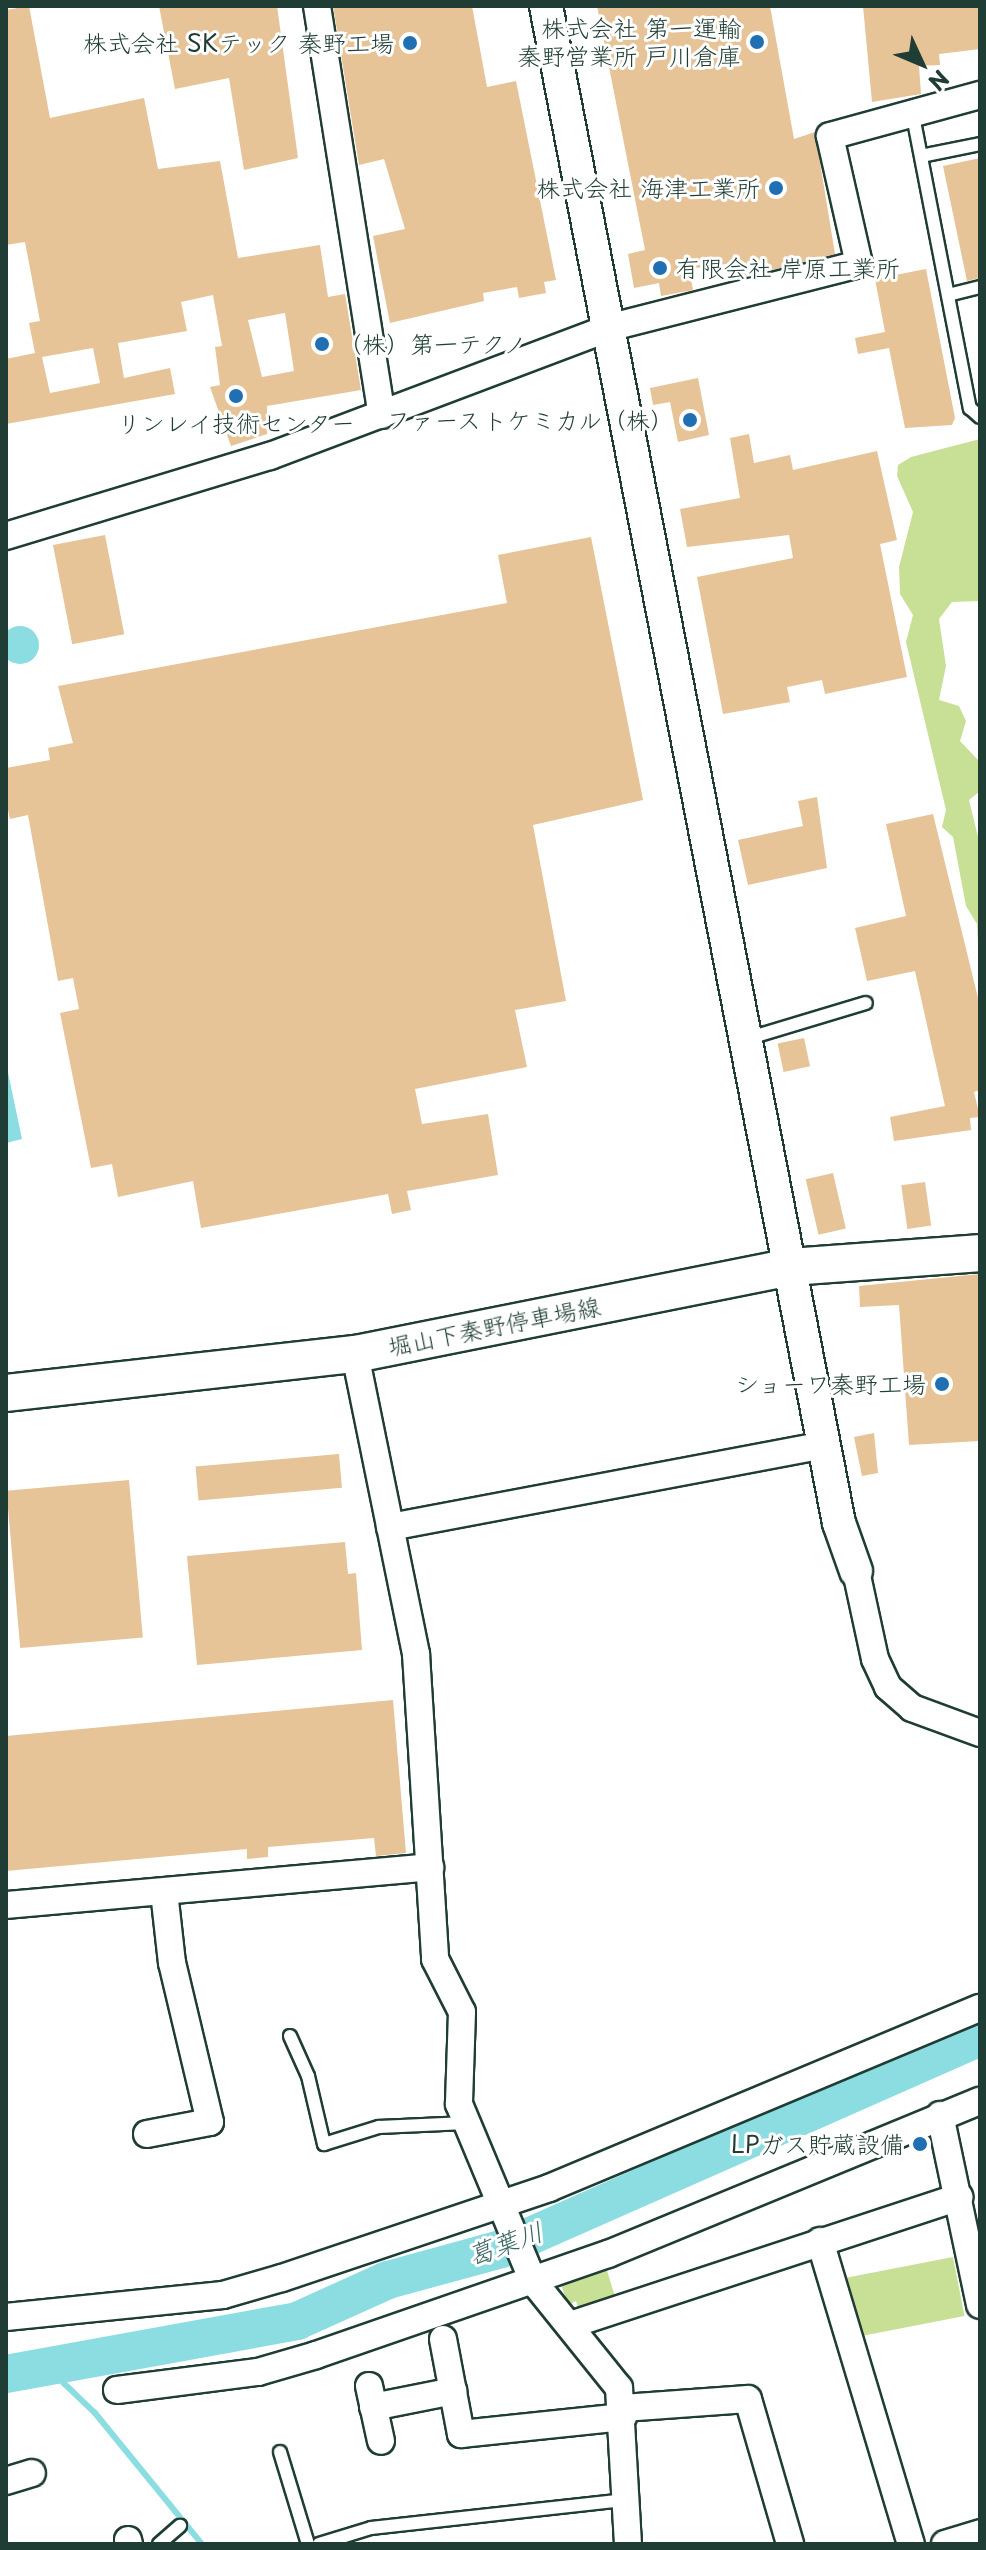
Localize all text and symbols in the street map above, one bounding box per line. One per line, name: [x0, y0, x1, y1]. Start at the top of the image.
place label: 株式会社 第一運輸 秦野営業所 戸川倉庫: [517, 14, 741, 70]
north arrow: [882, 24, 962, 104]
place label: 株式会社 SKテック 秦野工場: [83, 29, 394, 57]
marker: 株式会社 第一運輸 秦野営業所 戸川倉庫: [748, 33, 766, 51]
marker: 株式会社 SKテック 秦野工場: [401, 34, 419, 52]
text: N: [922, 63, 958, 99]
place label: 株式会社 海津工業所: [536, 174, 760, 202]
marker: 株式会社 海津工業所: [767, 179, 785, 197]
place label: 有限会社 岸原工業所: [676, 254, 900, 282]
marker: 有限会社 岸原工業所: [651, 259, 669, 277]
place label: （株）第一テクノ: [338, 330, 530, 358]
marker: （株）第一テクノ: [313, 335, 331, 353]
marker: リンレイ技術センター: [227, 387, 245, 405]
place label: ファーストケミカル（株）: [386, 406, 674, 434]
place label: リンレイ技術センター: [116, 409, 356, 437]
marker: ファーストケミカル（株）: [681, 411, 699, 429]
street label: 堀山下秦野停車場線: [385, 1291, 603, 1361]
place label: ショーワ秦野工場: [734, 1370, 926, 1398]
marker: ショーワ秦野工場: [933, 1375, 951, 1393]
place label: LPガス貯蔵設備: [731, 2130, 904, 2158]
marker: LPガス貯蔵設備: [911, 2135, 929, 2153]
water label: 葛葉川: [463, 2215, 547, 2271]

